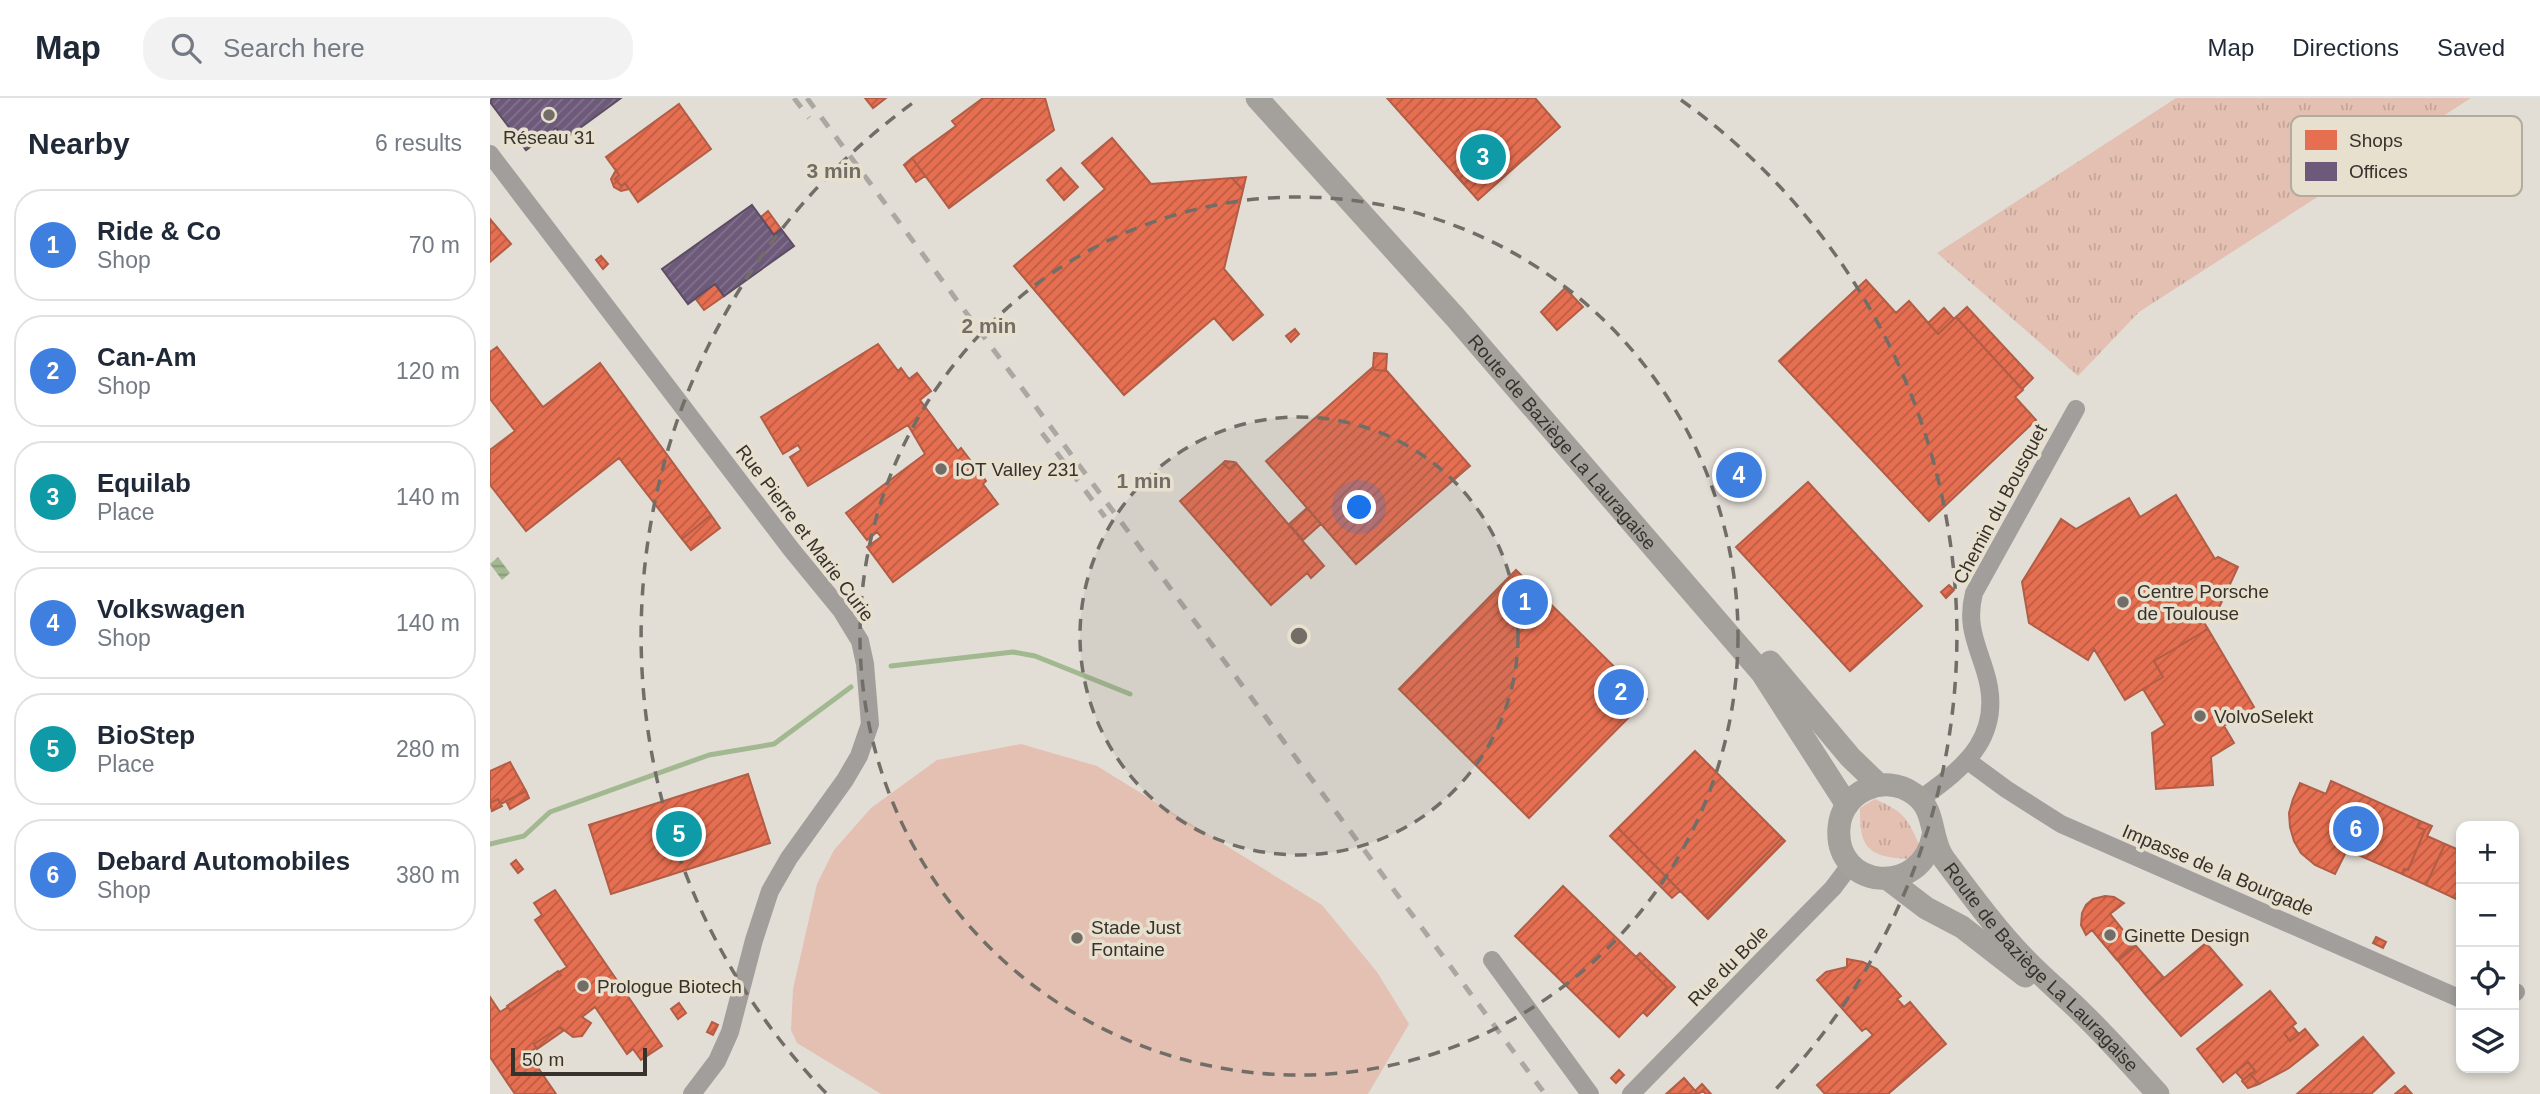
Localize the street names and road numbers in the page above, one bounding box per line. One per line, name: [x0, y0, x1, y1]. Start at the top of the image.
street label: Route de Baziège La Lauragaise: [1464, 330, 1661, 554]
street label: Chemin du Bousquet: [1949, 420, 2051, 587]
street label: Rue Pierre et Marie Curie: [732, 441, 878, 625]
street label: Impasse de la Bourgade: [2119, 820, 2317, 920]
street label: Route de Baziège La Lauragaise: [1940, 858, 2143, 1076]
street label: Rue du Bole: [1684, 922, 1772, 1010]

